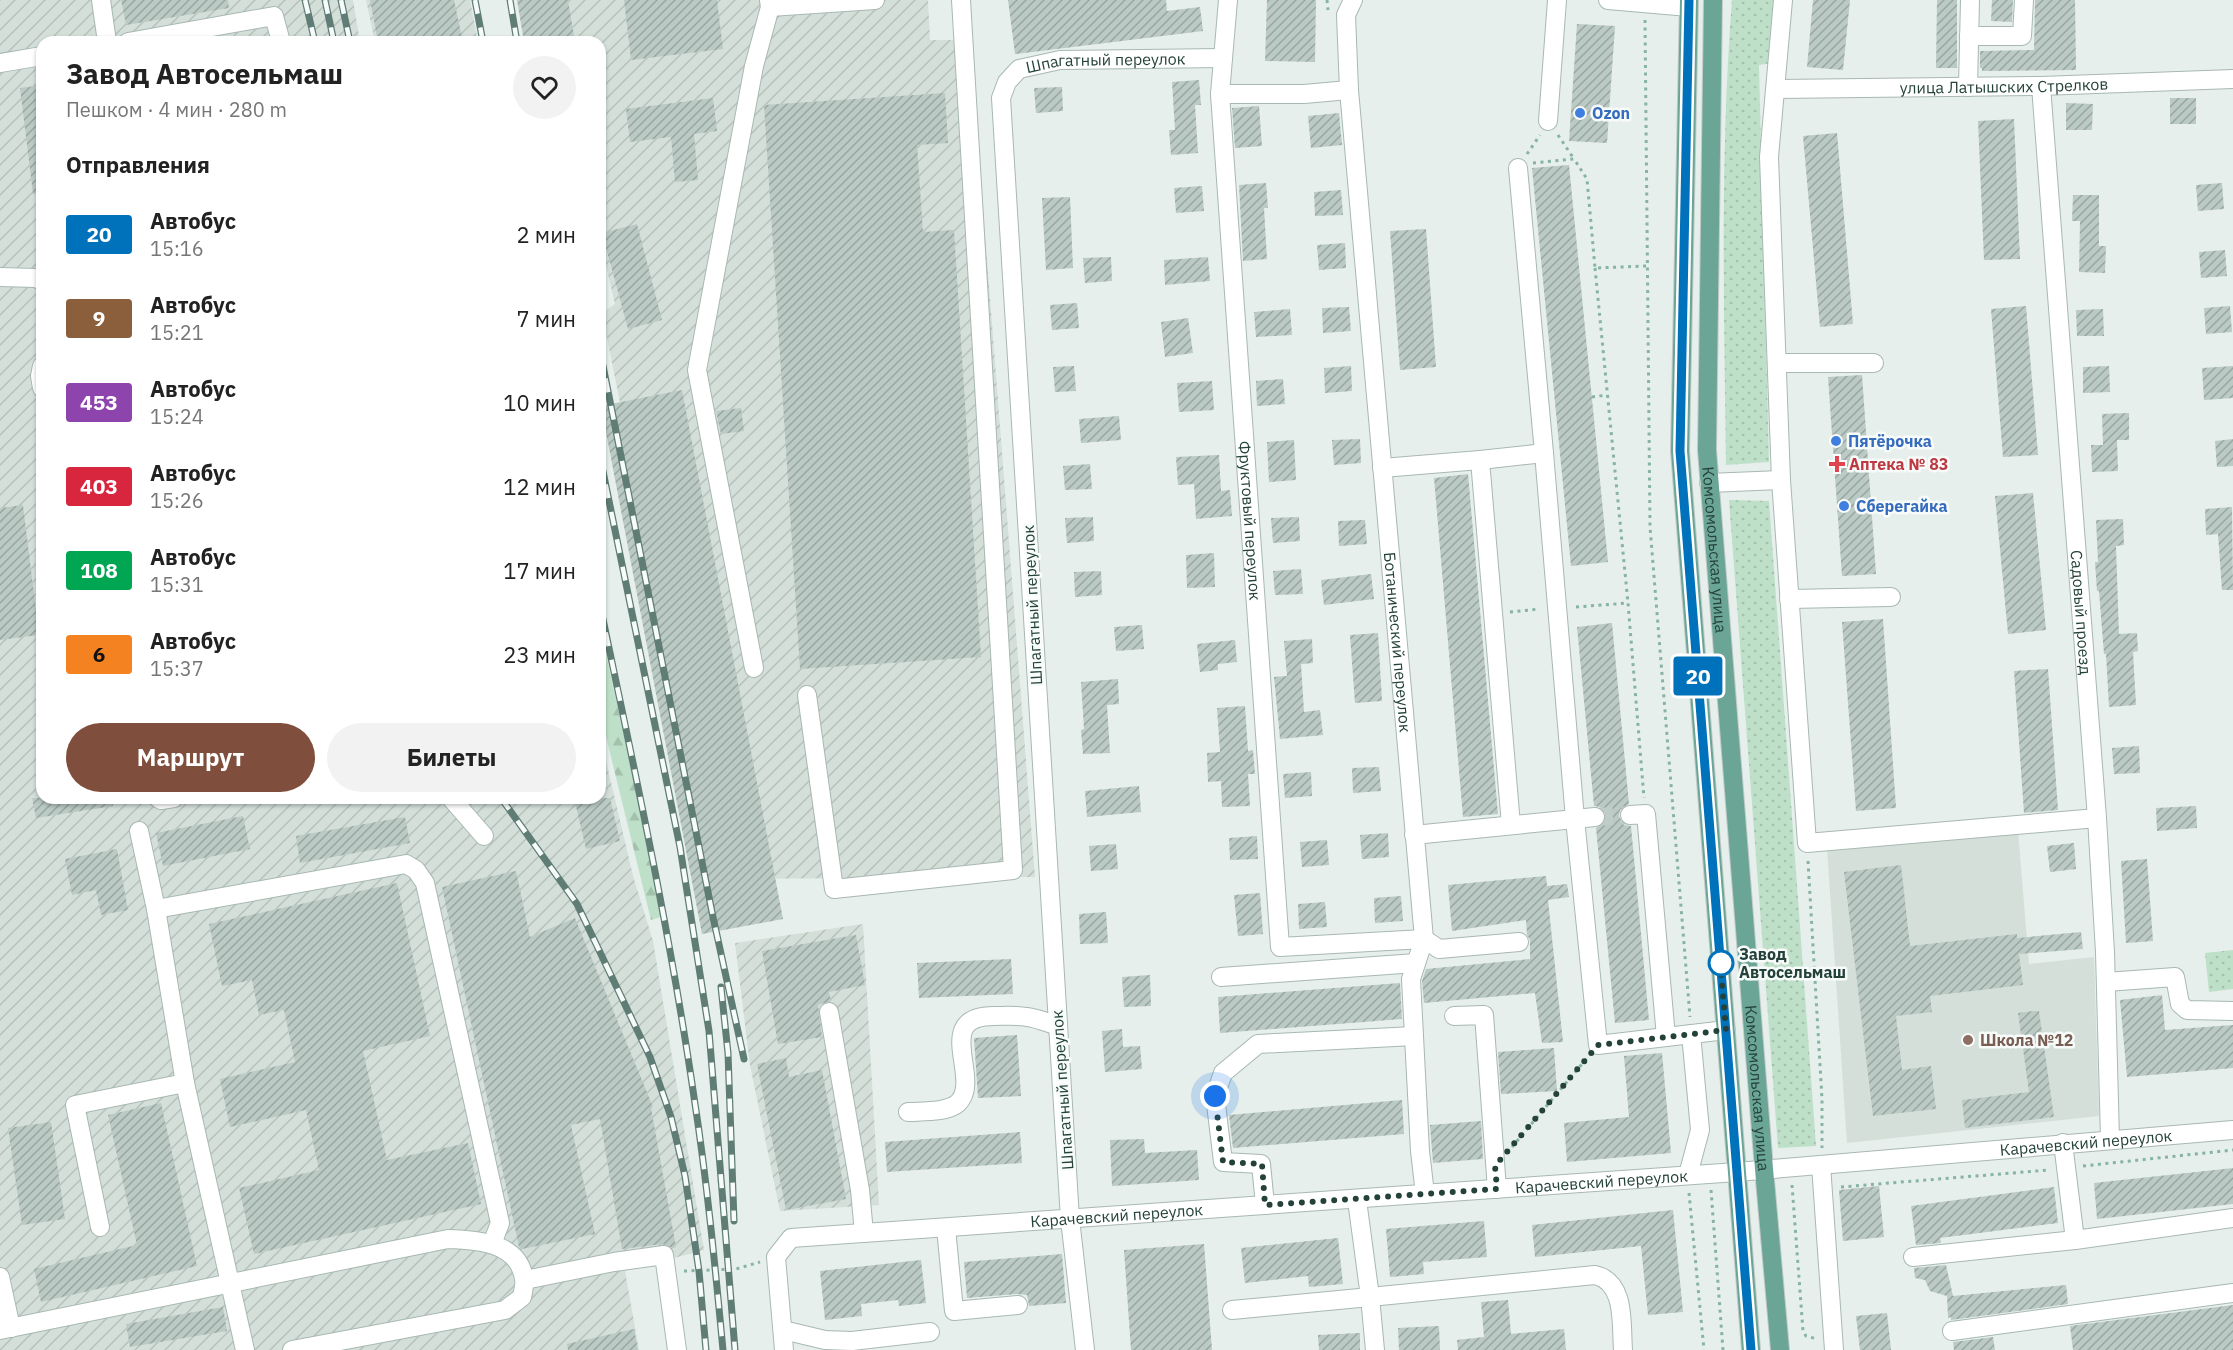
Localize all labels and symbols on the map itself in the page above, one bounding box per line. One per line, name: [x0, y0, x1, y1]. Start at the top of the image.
street label: Шпагатный переулок: [1024, 48, 1186, 77]
street label: улица Латышских Стрелков: [1900, 74, 2109, 98]
place label: Ozon: [1592, 103, 1630, 123]
marker: Ozon: [1573, 106, 1587, 120]
place label: Пятёрочка: [1848, 431, 1932, 451]
marker: Пятёрочка: [1829, 434, 1843, 448]
street label: Фруктовый переулок: [1234, 440, 1266, 601]
place label: Аптека № 83: [1849, 454, 1948, 474]
marker: Аптека № 83: [1830, 457, 1844, 471]
street label: Комсомольская улица: [1698, 466, 1731, 634]
place label: Сберегайка: [1856, 496, 1948, 516]
marker: Сберегайка: [1837, 499, 1851, 513]
street label: Шпагатный переулок: [1018, 524, 1046, 685]
street label: Садовый проезд: [2067, 549, 2096, 676]
street label: Ботанический переулок: [1380, 551, 1416, 734]
line badge: 20: [1671, 656, 1725, 696]
place label: Завод Автосельмаш: [1739, 944, 1846, 982]
marker: Завод Автосельмаш: [1708, 950, 1734, 976]
street label: Комсомольская улица: [1741, 1004, 1774, 1172]
street label: Шпагатный переулок: [1046, 1009, 1078, 1171]
place label: Школа №12: [1980, 1030, 2073, 1050]
marker: Школа №12: [1961, 1033, 1975, 1047]
your location: [1200, 1081, 1230, 1111]
street label: Карачевский переулок: [1999, 1125, 2173, 1160]
street label: Карачевский переулок: [1514, 1165, 1689, 1197]
street label: Карачевский переулок: [1030, 1199, 1204, 1231]

